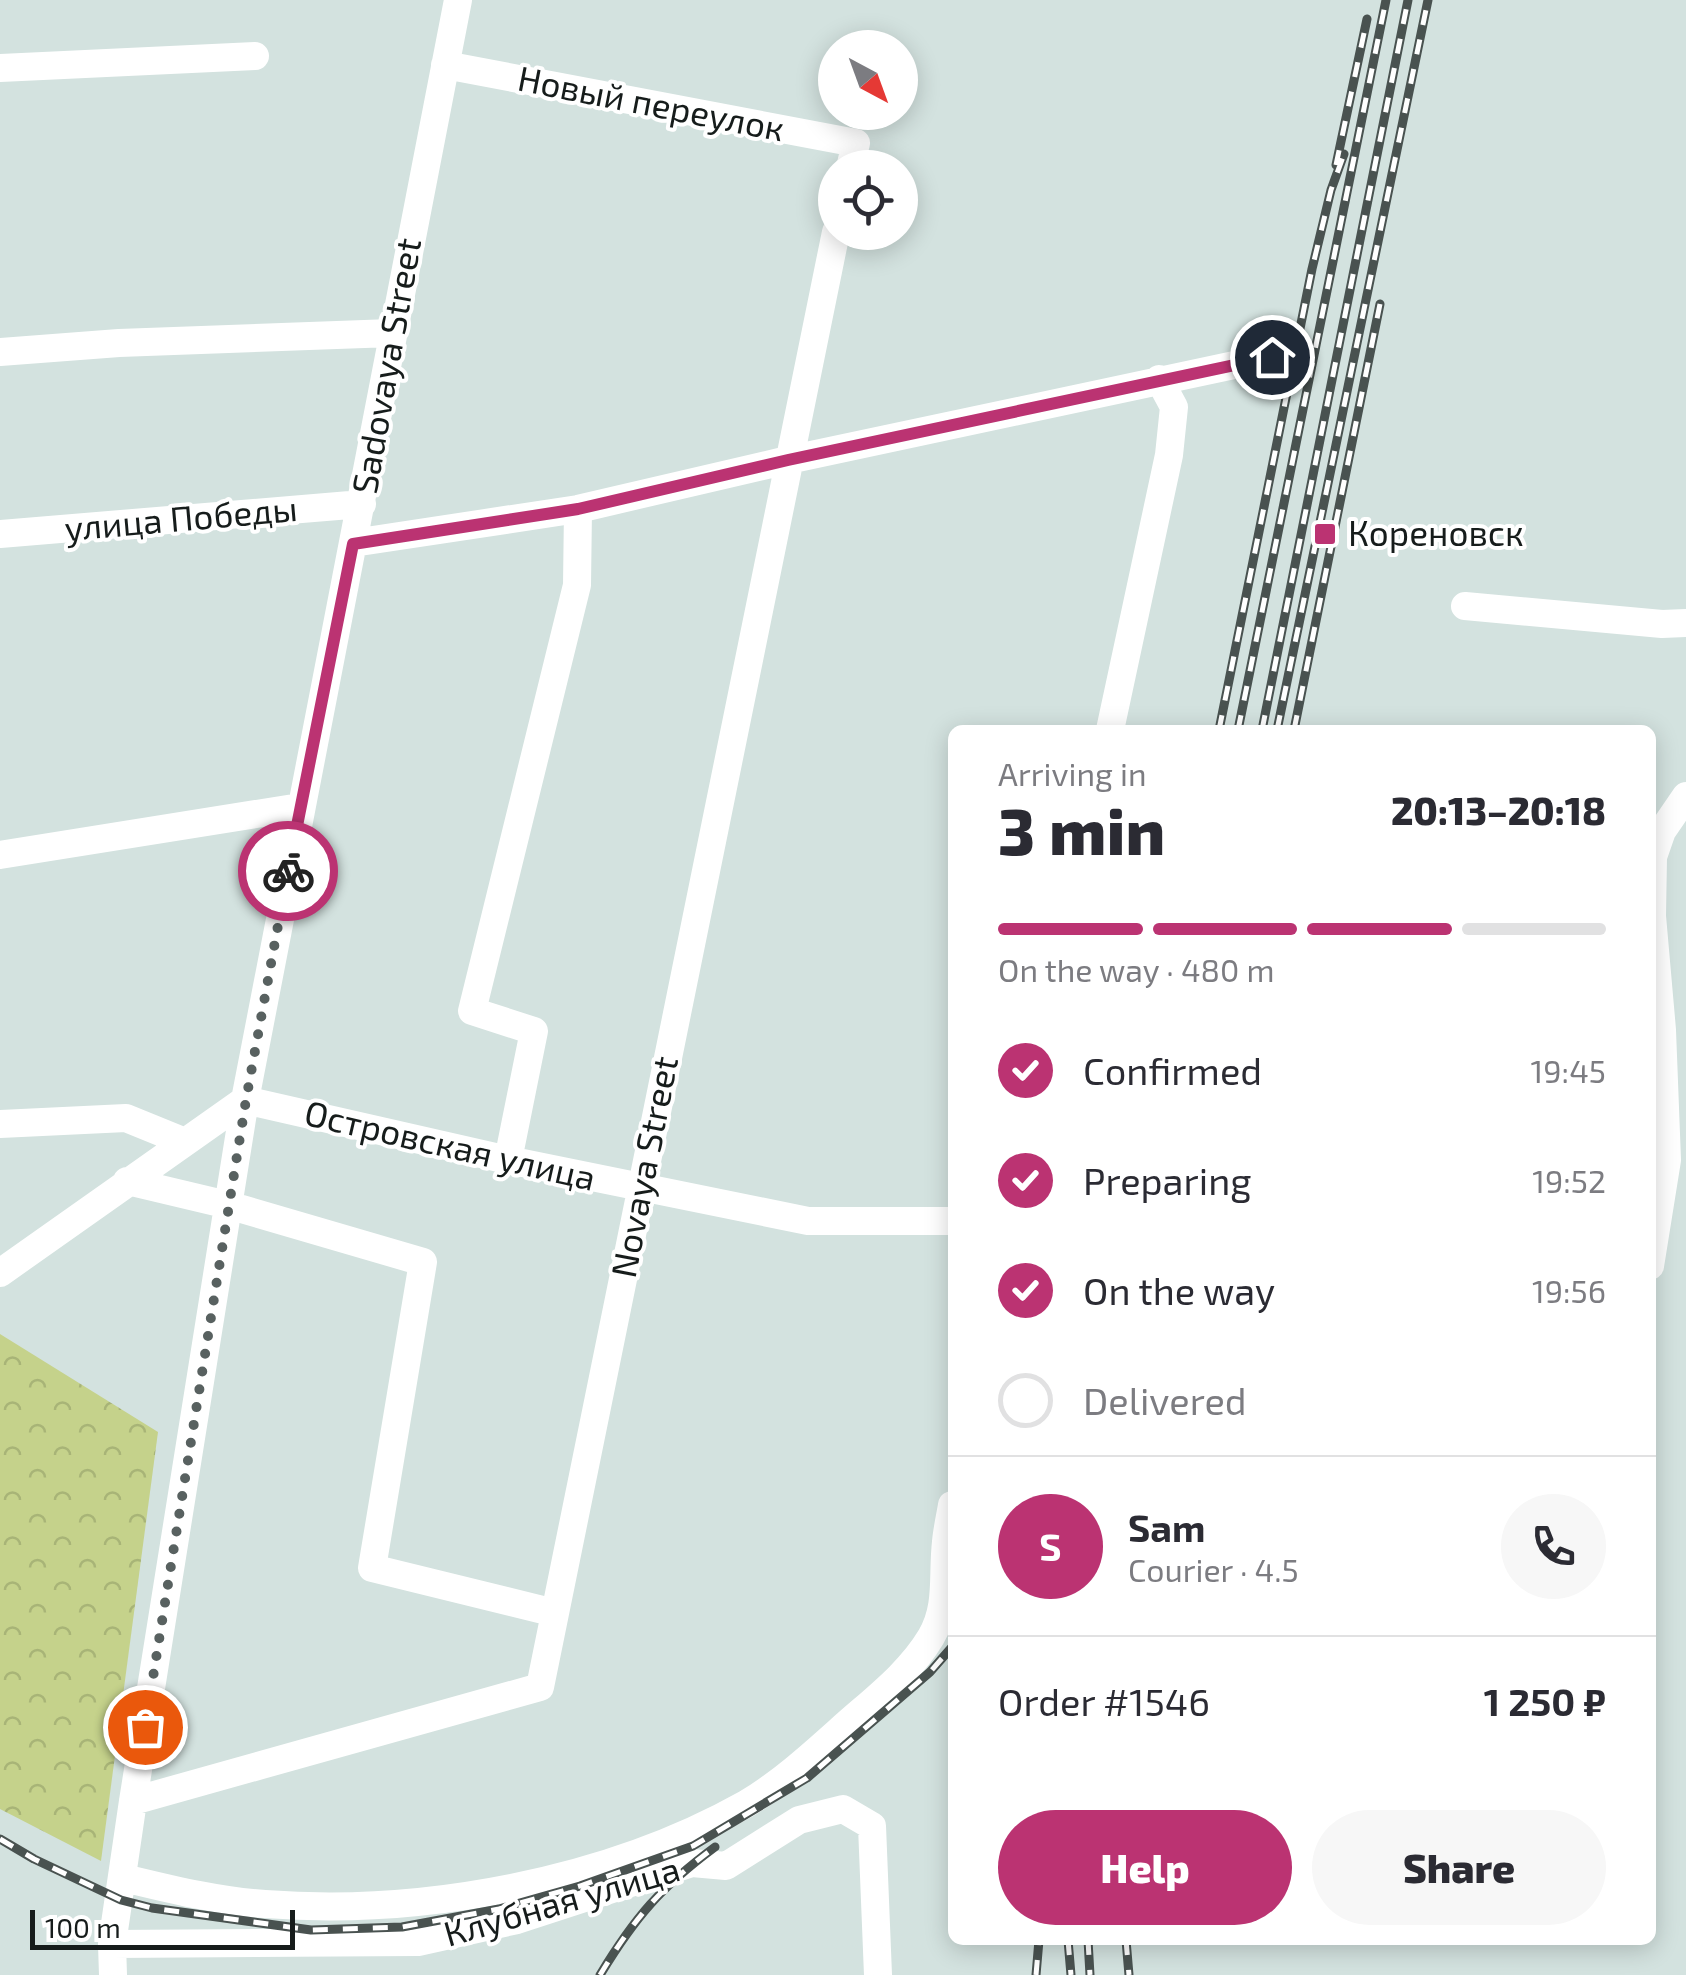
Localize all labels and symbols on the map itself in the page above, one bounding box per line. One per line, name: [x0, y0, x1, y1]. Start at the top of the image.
north arrow: [818, 30, 918, 130]
street label: Новый переулок: [514, 56, 788, 149]
street label: Sadovaya Street: [342, 235, 428, 497]
pin: [1230, 315, 1315, 400]
street label: улица Победы: [63, 486, 299, 549]
place label: Кореновск: [1348, 511, 1524, 553]
marker: Кореновск: [1312, 521, 1338, 547]
courier: [238, 821, 338, 921]
street label: Novaya Street: [601, 1052, 685, 1281]
street label: Островская улица: [301, 1090, 600, 1199]
pin: [103, 1685, 188, 1770]
street label: Клубная улица: [439, 1846, 685, 1955]
scale bar: [30, 1905, 295, 1950]

